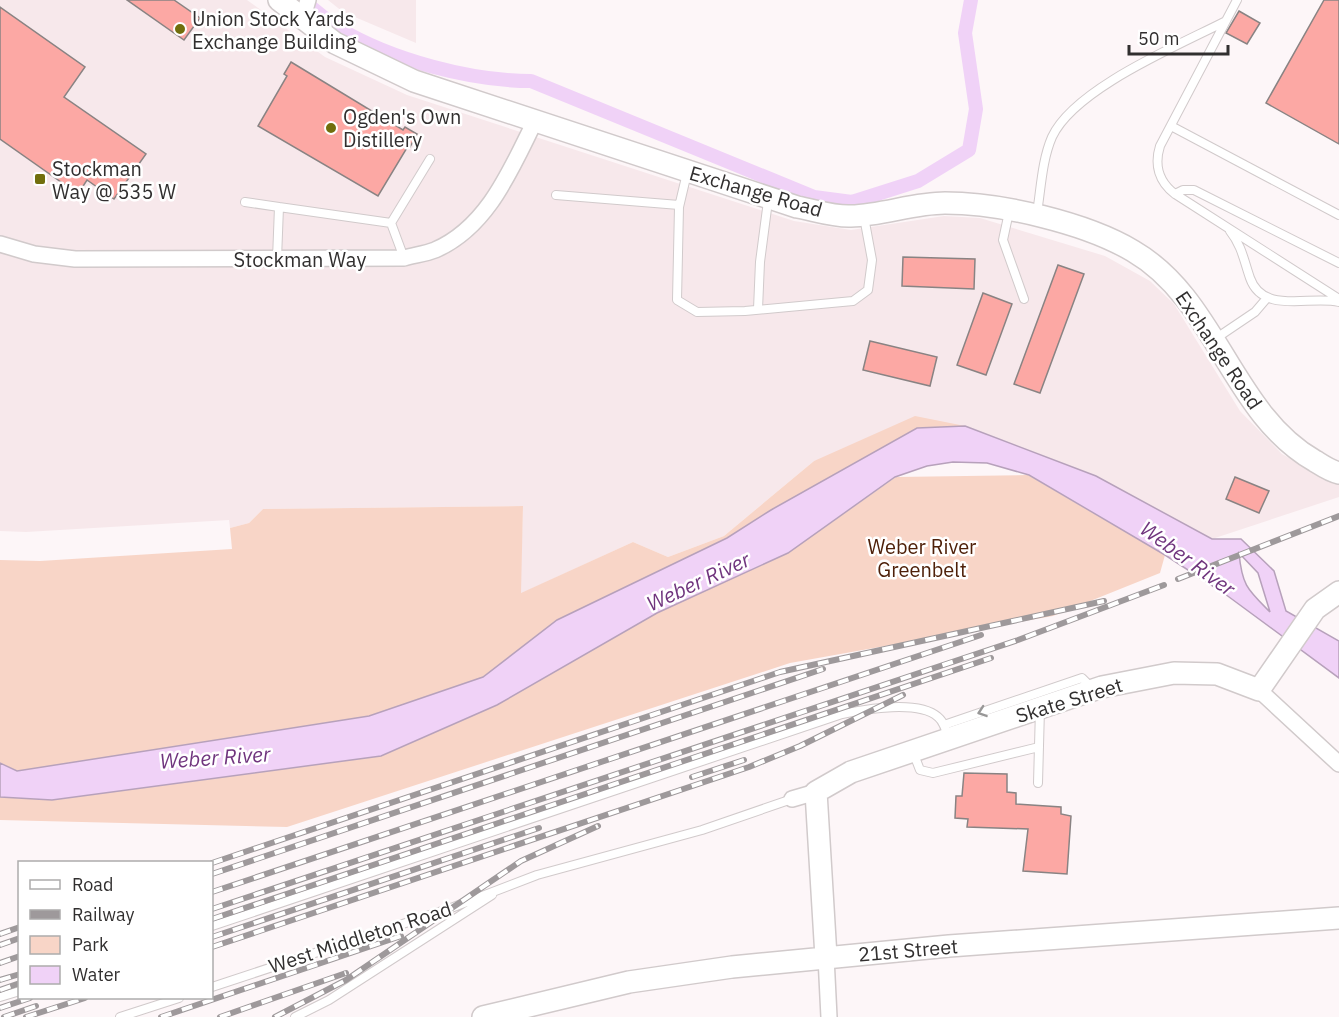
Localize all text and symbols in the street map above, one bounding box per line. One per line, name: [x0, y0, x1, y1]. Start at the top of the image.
place label: Union Stock Yards Exchange Building: [192, 5, 357, 55]
scale bar: [1129, 18, 1228, 56]
marker: Union Stock Yards Exchange Building: [173, 22, 187, 36]
text: 50 m: [1138, 27, 1180, 50]
place label: Ogden's Own Distillery: [343, 103, 461, 153]
marker: Ogden's Own Distillery: [324, 121, 338, 135]
place label: Stockman Way @ 535 W: [52, 155, 176, 205]
street label: Exchange Road: [686, 159, 826, 223]
marker: Stockman Way @ 535 W: [33, 172, 47, 186]
street label: Stockman Way: [234, 246, 366, 273]
street label: Exchange Road: [1169, 286, 1269, 414]
water label: Weber River: [1135, 514, 1242, 603]
park label: Weber River Greenbelt: [868, 533, 976, 583]
water label: Weber River: [642, 544, 755, 617]
street label: Skate Street: [1012, 671, 1126, 729]
one-way arrow: [977, 704, 988, 717]
water label: Weber River: [159, 739, 273, 775]
legend: [18, 861, 213, 999]
text: Road: [72, 873, 113, 896]
street label: West Middleton Road: [265, 895, 455, 979]
text: Railway: [72, 903, 134, 926]
street label: 21st Street: [857, 932, 959, 968]
text: Park: [72, 933, 109, 956]
text: Water: [72, 963, 121, 986]

